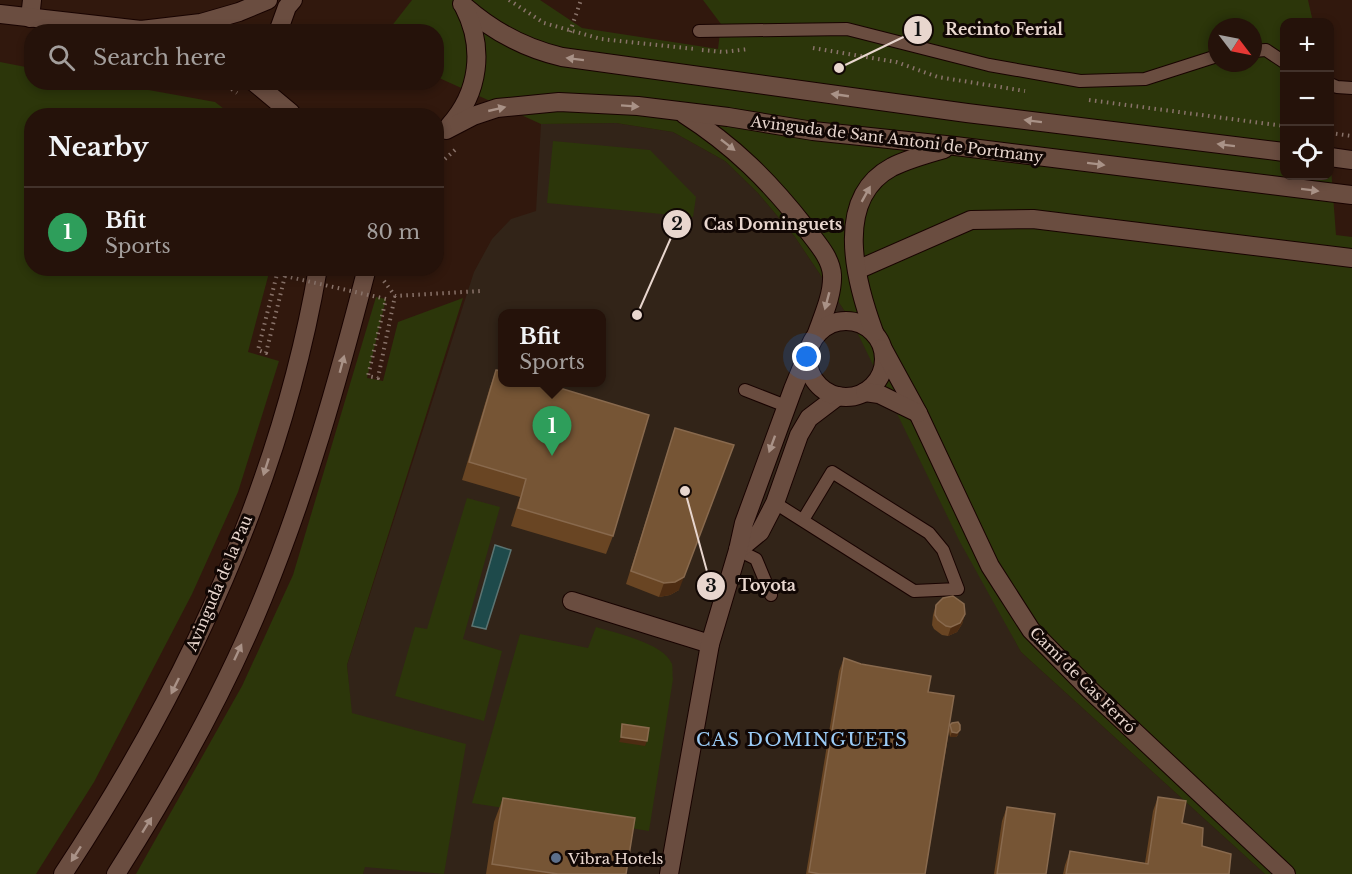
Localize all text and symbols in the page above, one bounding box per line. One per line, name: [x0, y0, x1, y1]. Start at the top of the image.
callout: Recinto Ferial: [903, 13, 1075, 47]
north arrow: [1208, 18, 1262, 72]
map controls: [1280, 18, 1334, 180]
button: +: [1280, 18, 1334, 72]
text: 1: [914, 19, 922, 41]
text: Recinto Ferial: [945, 19, 1063, 39]
search box: [24, 24, 444, 90]
icon: search: [45, 41, 78, 74]
text: Search here: [93, 44, 226, 71]
one-way arrow: [565, 54, 584, 64]
button: −: [1280, 72, 1334, 126]
one-way arrow: [830, 91, 849, 100]
one-way arrow: [621, 101, 640, 111]
one-way arrow: [487, 104, 506, 114]
street label: Avinguda de Sant Antoni de Portmany: [749, 112, 1045, 166]
one-way arrow: [1023, 116, 1042, 126]
button: locate: [1280, 126, 1334, 180]
text: Nearby: [48, 131, 149, 163]
one-way arrow: [720, 138, 736, 151]
one-way arrow: [1217, 140, 1236, 149]
one-way arrow: [1087, 159, 1106, 168]
one-way arrow: [861, 185, 871, 202]
one-way arrow: [1301, 185, 1320, 194]
text: Bfit: [105, 207, 146, 234]
callout: Cas Dominguets: [662, 207, 854, 241]
text: 2: [671, 213, 683, 235]
text: Cas Dominguets: [704, 214, 842, 234]
text: 1: [63, 220, 72, 244]
text: 80 m: [366, 220, 420, 244]
text: Sports: [105, 234, 171, 258]
one-way arrow: [822, 292, 831, 310]
popup: [498, 309, 606, 387]
text: Bfit: [519, 323, 560, 350]
your location: [792, 342, 821, 371]
text: Sports: [519, 350, 585, 374]
one-way arrow: [338, 355, 347, 373]
pin: 1: [532, 406, 572, 456]
one-way arrow: [767, 435, 777, 453]
one-way arrow: [261, 458, 270, 476]
street label: Avinguda de la Pau: [181, 512, 256, 655]
callout: Toyota: [696, 569, 808, 603]
text: 3: [705, 575, 717, 597]
text: Toyota: [738, 575, 796, 595]
street label: Camí de Cas Ferró: [1026, 623, 1140, 737]
one-way arrow: [234, 644, 243, 661]
one-way arrow: [170, 677, 179, 694]
district label: CAS DOMINGUETS: [696, 729, 908, 751]
one-way arrow: [141, 817, 153, 833]
one-way arrow: [71, 846, 82, 862]
place label: Vibra Hotels: [567, 849, 664, 868]
marker: Vibra Hotels: [549, 851, 563, 865]

